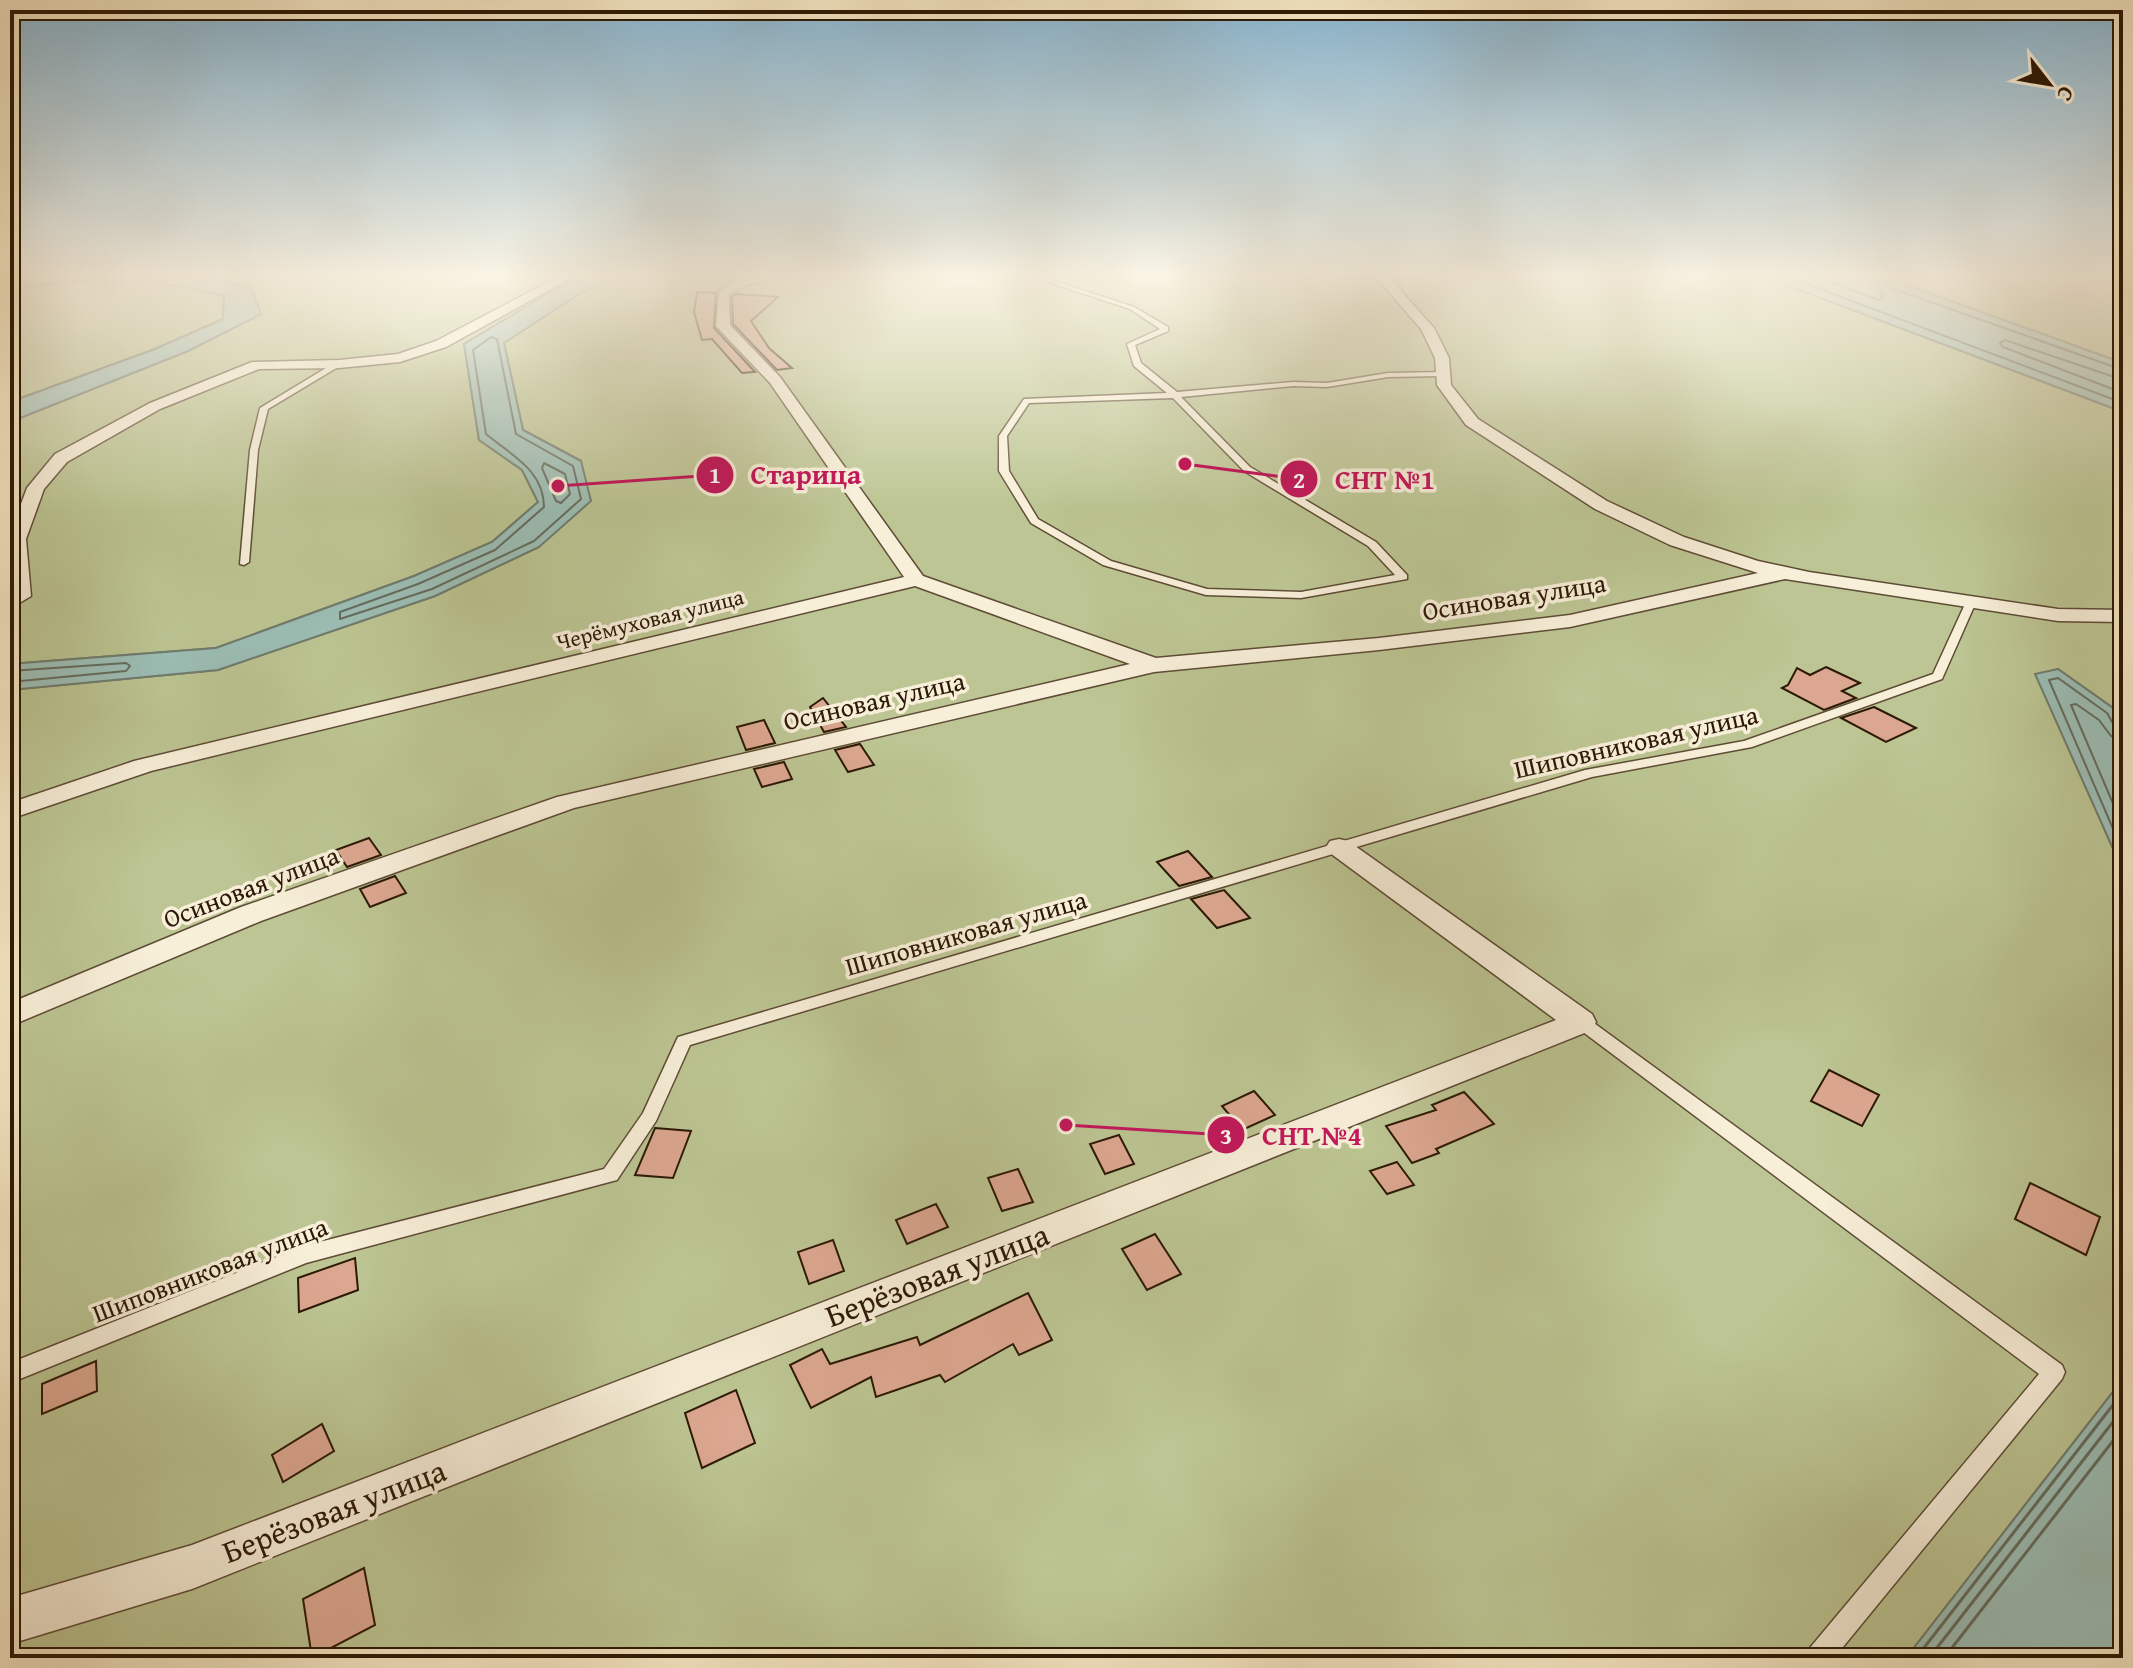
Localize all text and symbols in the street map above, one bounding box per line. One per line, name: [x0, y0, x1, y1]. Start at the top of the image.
north arrow: [2009, 44, 2089, 124]
text: С: [2049, 81, 2083, 108]
callout: Старица: [695, 449, 878, 501]
text: Старица: [751, 453, 862, 494]
callout: СНТ №1: [1279, 453, 1451, 505]
text: 1: [709, 457, 721, 492]
text: СНТ №1: [1335, 458, 1435, 499]
text: 2: [1293, 462, 1305, 497]
street label: Осиновая улица: [1419, 563, 1609, 630]
street label: Черёмуховая улица: [553, 580, 747, 658]
street label: Осиновая улица: [779, 661, 969, 740]
street label: Шиповниковая улица: [1510, 694, 1762, 789]
street label: Осиновая улица: [157, 835, 345, 938]
street label: Шиповниковая улица: [841, 879, 1092, 986]
callout: СНТ №4: [1206, 1109, 1378, 1161]
text: СНТ №4: [1262, 1114, 1362, 1155]
text: 3: [1220, 1118, 1232, 1153]
street label: Шиповниковая улица: [86, 1206, 334, 1332]
street label: Берёзовая улица: [818, 1210, 1056, 1339]
street label: Берёзовая улица: [215, 1446, 453, 1575]

